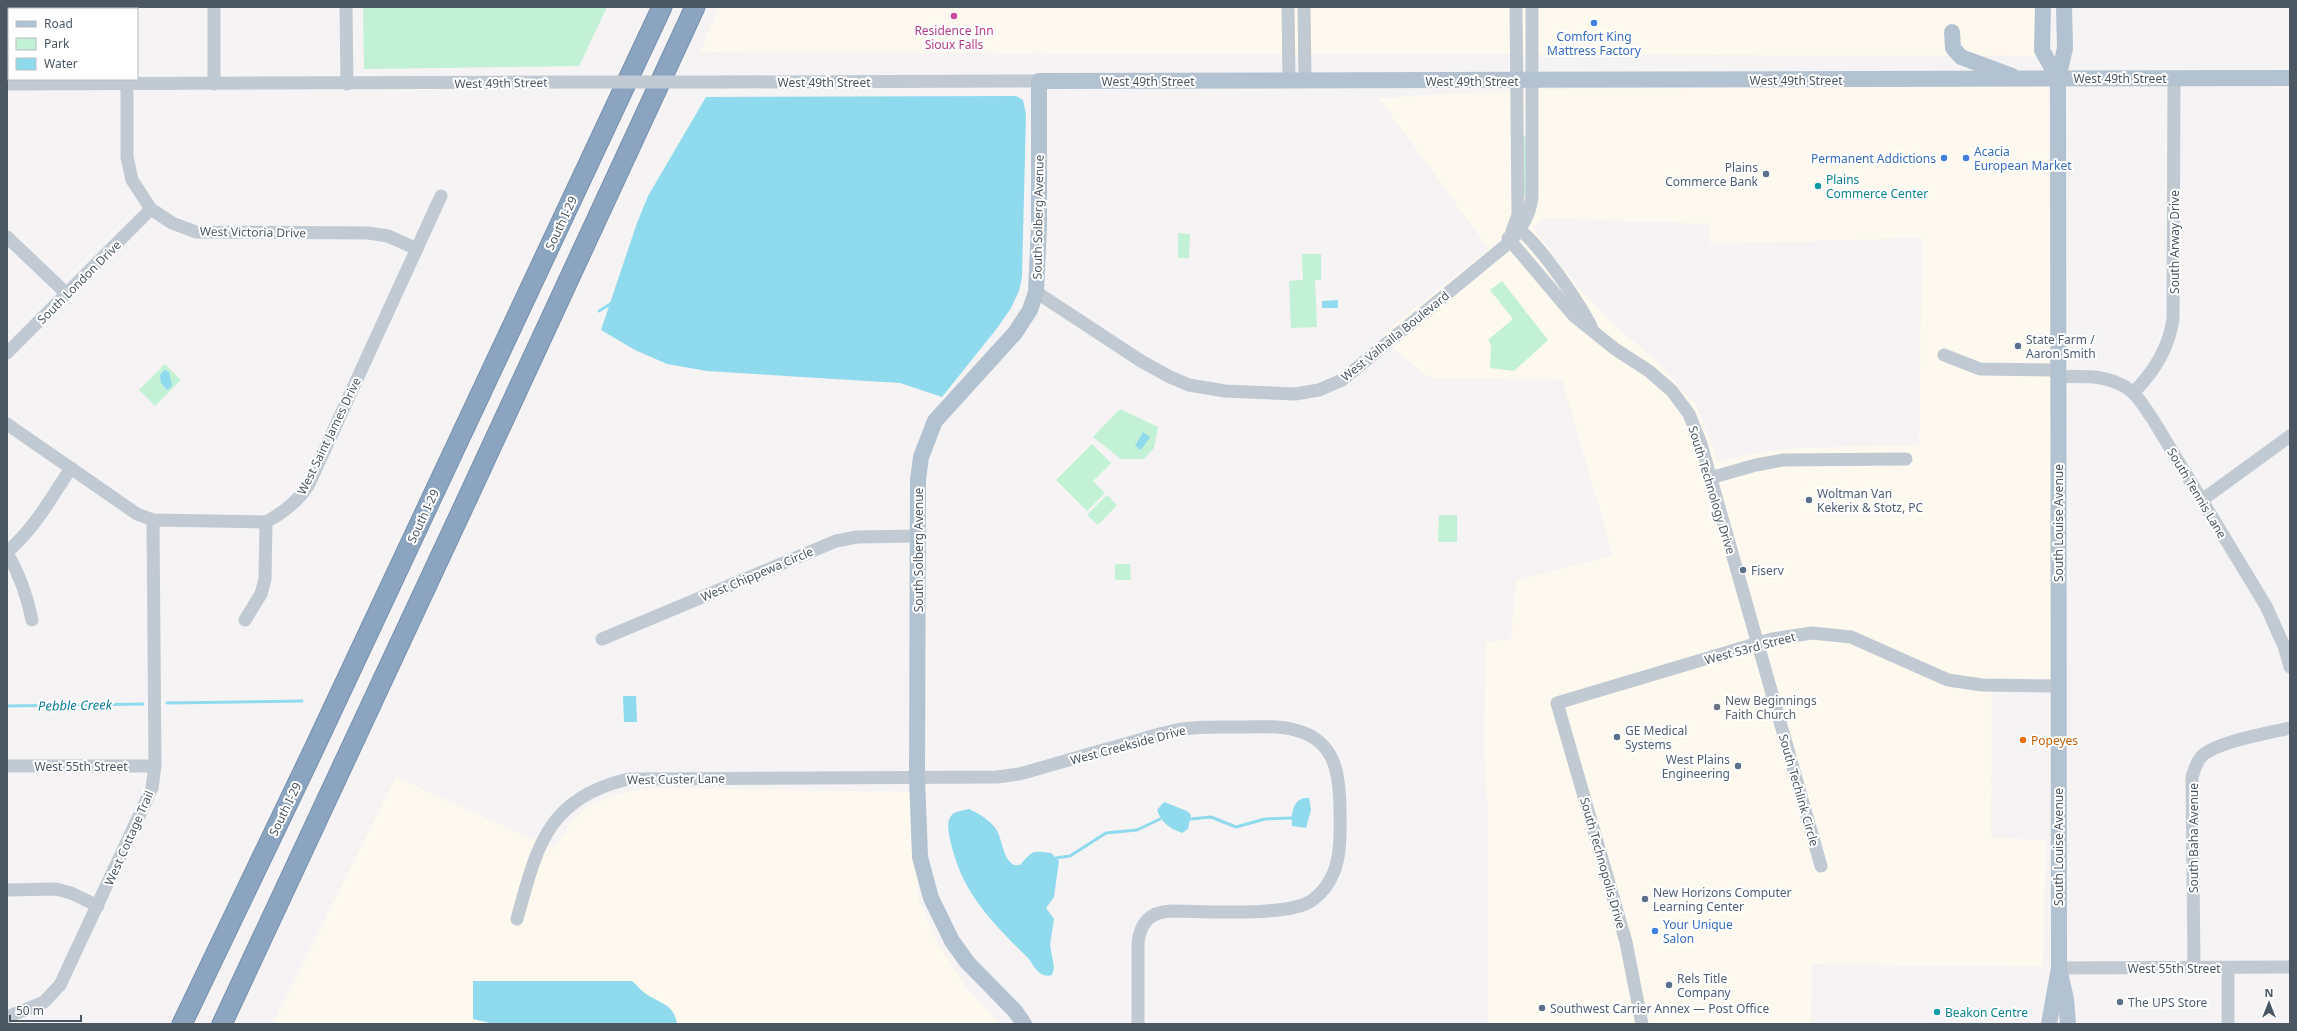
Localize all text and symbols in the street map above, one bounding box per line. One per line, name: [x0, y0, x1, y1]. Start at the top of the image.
legend: [8, 8, 138, 80]
marker: Residence Inn Sioux Falls: [949, 11, 959, 21]
text: Road: [44, 15, 73, 32]
marker: Comfort King Mattress Factory: [1589, 18, 1599, 28]
place label: Residence Inn Sioux Falls: [914, 22, 994, 53]
place label: Comfort King Mattress Factory: [1547, 28, 1642, 59]
text: Park: [44, 35, 70, 52]
text: Water: [44, 55, 78, 72]
street label: West 49th Street: [2074, 70, 2167, 87]
street label: West 49th Street: [1750, 72, 1843, 89]
street label: West 49th Street: [1102, 73, 1195, 90]
street label: West 49th Street: [1426, 73, 1519, 90]
street label: West 49th Street: [454, 74, 548, 92]
street label: West 49th Street: [778, 74, 871, 91]
place label: Acacia European Market: [1974, 143, 2072, 174]
place label: Permanent Addictions: [1811, 150, 1936, 167]
marker: Permanent Addictions: [1939, 153, 1949, 163]
marker: Acacia European Market: [1961, 153, 1971, 163]
street label: South Solberg Avenue: [1028, 154, 1048, 279]
place label: Plains Commerce Bank: [1665, 159, 1759, 190]
marker: Plains Commerce Bank: [1761, 169, 1771, 179]
place label: Plains Commerce Center: [1826, 171, 1928, 202]
marker: Plains Commerce Center: [1813, 181, 1823, 191]
street label: South Arway Drive: [2166, 190, 2183, 294]
street label: South I-29: [541, 193, 581, 253]
street label: West Victoria Drive: [200, 223, 306, 241]
street label: South London Drive: [33, 236, 125, 328]
street label: West Valhalla Boulevard: [1337, 287, 1453, 385]
place label: State Farm / Aaron Smith: [2026, 331, 2096, 362]
marker: State Farm / Aaron Smith: [2013, 341, 2023, 351]
street label: West Saint James Drive: [293, 374, 365, 498]
street label: South Technology Drive: [1684, 424, 1740, 556]
street label: South Tennis Lane: [2163, 445, 2231, 542]
street label: South Louise Avenue: [2050, 464, 2067, 582]
place label: Woltman Van Kekerix & Stotz, PC: [1817, 485, 1924, 516]
street label: South I-29: [403, 486, 443, 546]
street label: South Solberg Avenue: [910, 487, 927, 612]
marker: Woltman Van Kekerix & Stotz, PC: [1804, 495, 1814, 505]
street label: West Chippewa Circle: [698, 543, 816, 605]
place label: Fiserv: [1751, 562, 1785, 579]
marker: Fiserv: [1738, 565, 1748, 575]
street label: West 53rd Street: [1703, 628, 1798, 668]
place label: New Beginnings Faith Church: [1725, 692, 1817, 723]
water label: Pebble Creek: [38, 695, 113, 715]
marker: New Beginnings Faith Church: [1712, 702, 1722, 712]
street label: West Creekside Drive: [1068, 721, 1188, 769]
place label: GE Medical Systems: [1625, 722, 1687, 753]
marker: GE Medical Systems: [1612, 732, 1622, 742]
street label: South Techlink Circle: [1775, 732, 1823, 848]
place label: Popeyes: [2031, 732, 2078, 749]
marker: Popeyes: [2018, 735, 2028, 745]
place label: West Plains Engineering: [1662, 751, 1730, 782]
street label: West 55th Street: [35, 758, 128, 775]
marker: West Plains Engineering: [1733, 761, 1743, 771]
street label: West Custer Lane: [627, 770, 725, 788]
street label: South I-29: [265, 779, 305, 839]
street label: South Baha Avenue: [2185, 783, 2202, 893]
street label: West Cottage Trail: [100, 788, 158, 888]
street label: South Louise Avenue: [2050, 788, 2067, 906]
street label: South Technopolis Drive: [1576, 795, 1630, 931]
place label: New Horizons Computer Learning Center: [1653, 884, 1792, 915]
marker: New Horizons Computer Learning Center: [1640, 894, 1650, 904]
place label: Your Unique Salon: [1663, 916, 1733, 947]
marker: Your Unique Salon: [1650, 926, 1660, 936]
street label: West 55th Street: [2128, 960, 2221, 977]
place label: Rels Title Company: [1677, 970, 1732, 1001]
marker: Rels Title Company: [1664, 980, 1674, 990]
north arrow: [2249, 983, 2289, 1023]
text: N: [2265, 985, 2273, 1000]
place label: The UPS Store: [2128, 994, 2208, 1011]
scale bar: [10, 997, 81, 1023]
marker: The UPS Store: [2115, 997, 2125, 1007]
place label: Southwest Carrier Annex — Post Office: [1550, 1000, 1769, 1017]
text: 50 m: [16, 1002, 44, 1019]
marker: Southwest Carrier Annex — Post Office: [1537, 1003, 1547, 1013]
place label: Beakon Centre: [1945, 1004, 2028, 1021]
marker: Beakon Centre: [1932, 1007, 1942, 1017]

